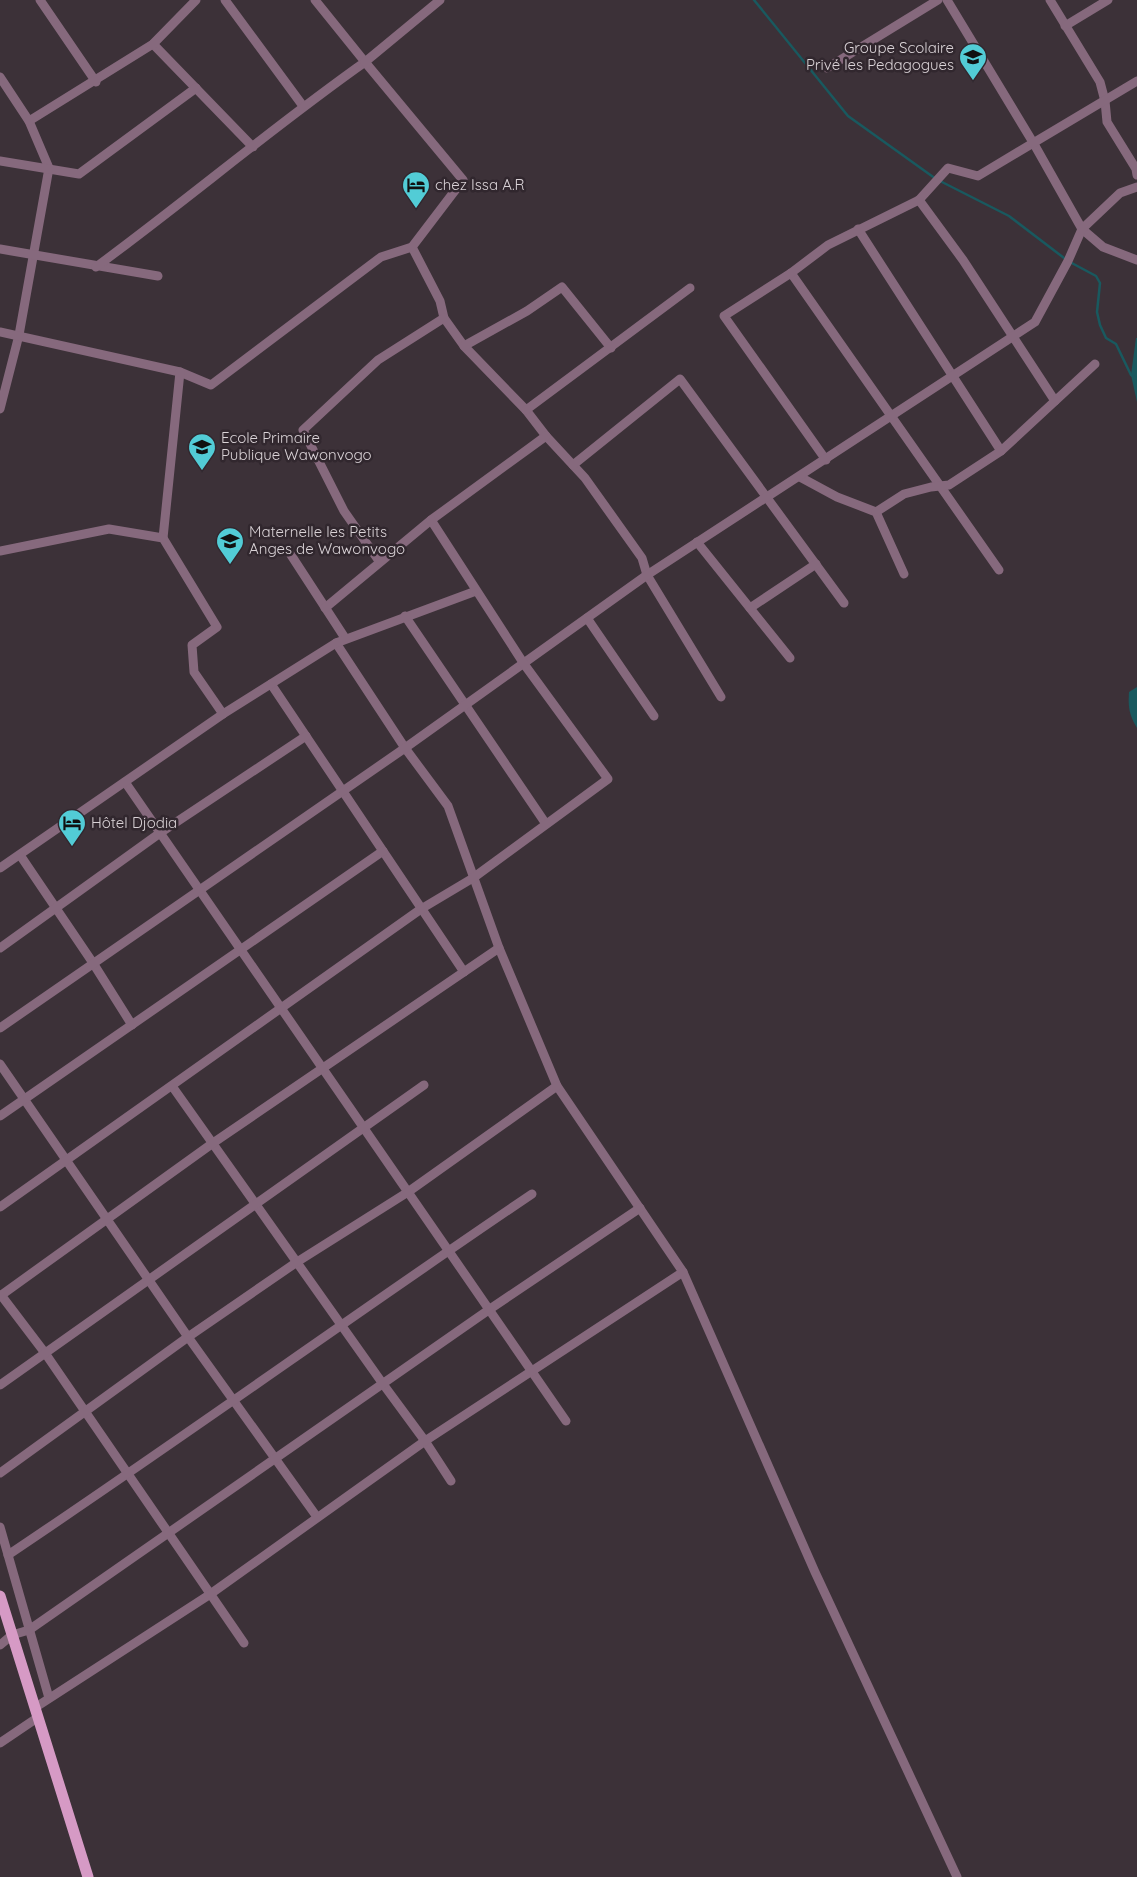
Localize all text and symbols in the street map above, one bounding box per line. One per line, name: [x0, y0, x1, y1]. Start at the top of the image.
place label: Groupe Scolaire Privé les Pedagogues: [806, 38, 954, 74]
school or university icon: Groupe Scolaire Privé les Pedagogues: [958, 42, 988, 81]
hotel icon: chez Issa A.R: [401, 170, 431, 209]
place label: chez Issa A.R: [435, 175, 525, 194]
place label: Ecole Primaire Publique Wawonvogo: [221, 428, 372, 464]
school or university icon: Ecole Primaire Publique Wawonvogo: [187, 432, 217, 471]
place label: Maternelle les Petits Anges de Wawonvogo: [249, 522, 405, 558]
school or university icon: Maternelle les Petits Anges de Wawonvogo: [215, 526, 245, 565]
hotel icon: Hôtel Djodia: [57, 808, 87, 847]
place label: Hôtel Djodia: [91, 813, 177, 832]

